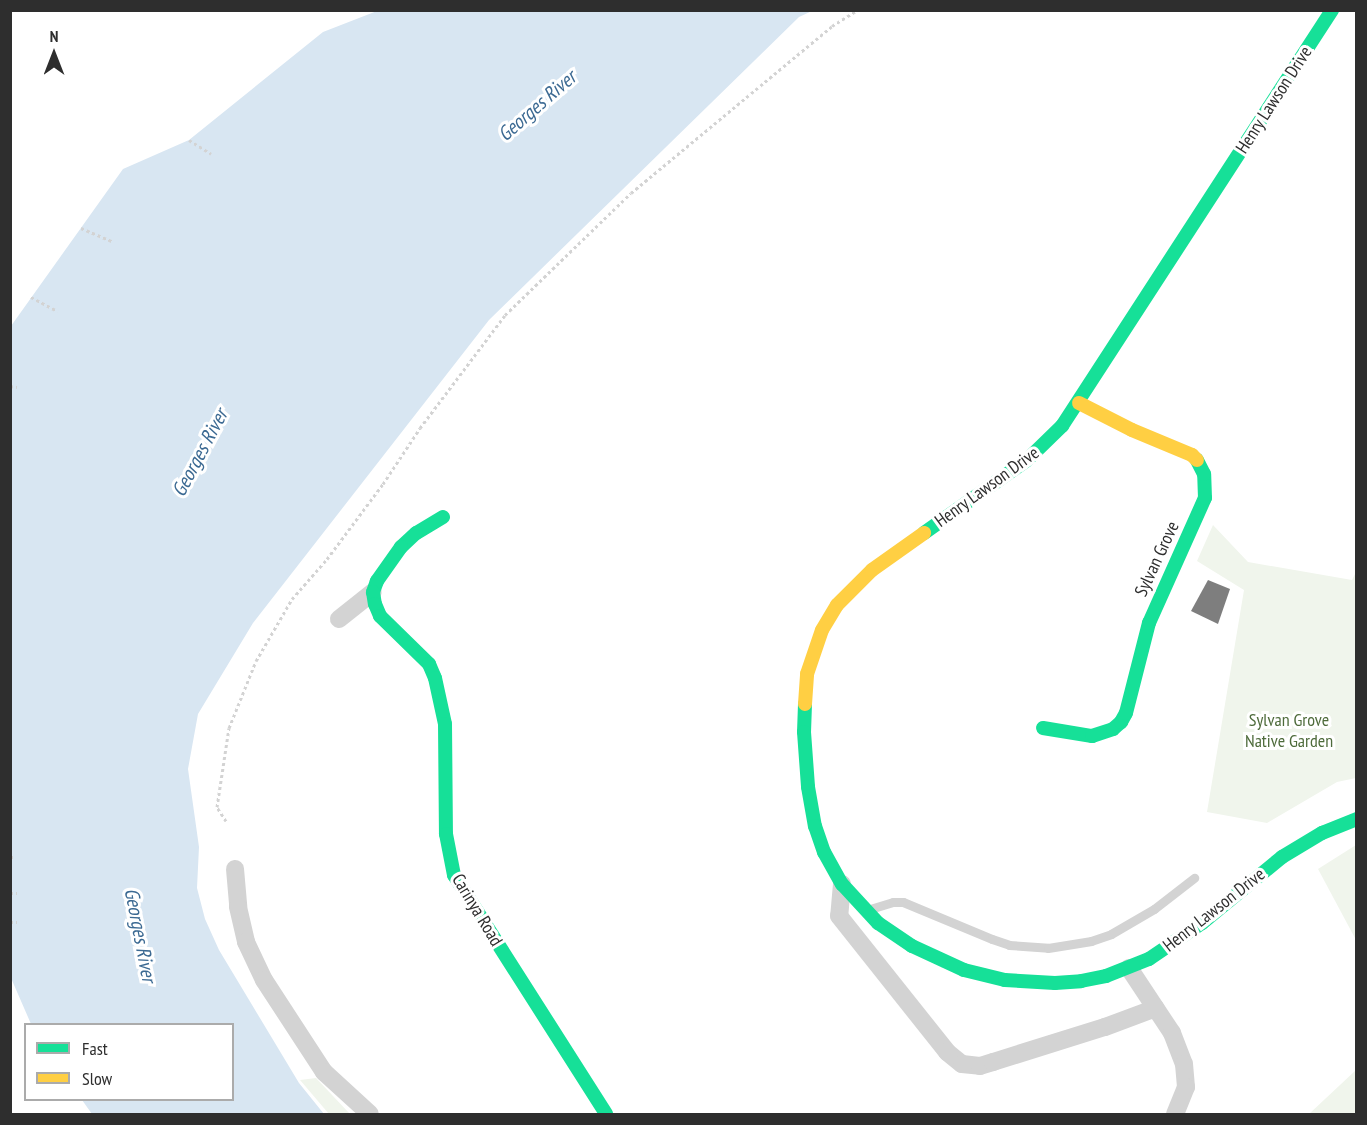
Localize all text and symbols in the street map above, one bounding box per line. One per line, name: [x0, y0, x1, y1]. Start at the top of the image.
north arrow: [24, 24, 84, 84]
text: N: [50, 26, 58, 46]
street label: Henry Lawson Drive: [1231, 42, 1317, 158]
water label: Georges River: [493, 66, 581, 146]
water label: Georges River: [167, 405, 233, 501]
street label: Henry Lawson Drive: [931, 442, 1043, 532]
street label: Sylvan Grove: [1130, 518, 1184, 600]
park label: Sylvan Grove Native Garden: [1245, 710, 1333, 752]
street label: Henry Lawson Drive: [1159, 863, 1269, 957]
street label: Carinya Road: [447, 870, 507, 950]
water label: Georges River: [119, 886, 161, 984]
legend: [24, 1023, 234, 1101]
text: Fast: [82, 1037, 108, 1060]
text: Slow: [82, 1067, 112, 1090]

